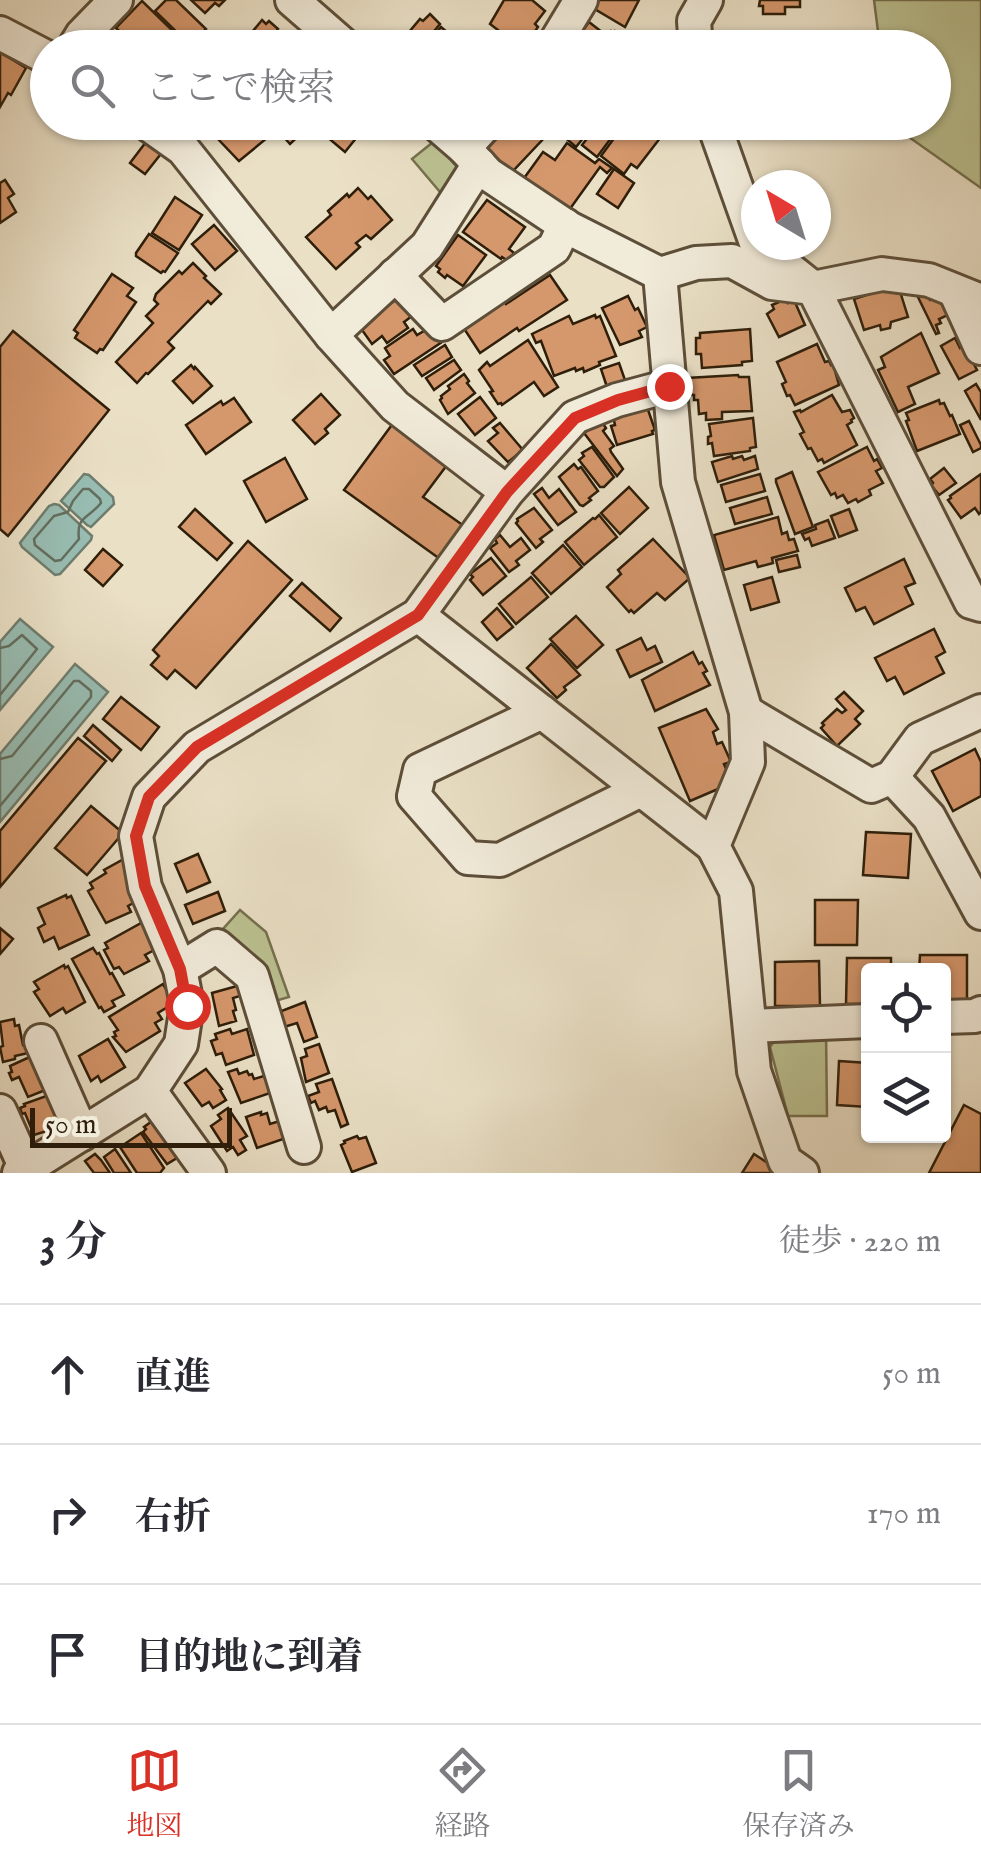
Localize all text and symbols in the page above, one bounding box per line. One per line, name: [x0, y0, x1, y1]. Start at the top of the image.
search box: [30, 30, 951, 140]
icon: search: [65, 58, 120, 113]
text: ここで検索: [145, 66, 335, 114]
north arrow: [741, 170, 831, 260]
route end: [647, 364, 693, 410]
map controls: [861, 963, 951, 1143]
button: locate: [861, 963, 951, 1053]
route start: [165, 984, 211, 1030]
button: layers: [861, 1053, 951, 1143]
scale bar: [30, 1103, 232, 1148]
text: 50 m: [45, 1108, 97, 1143]
text: 3 分: [40, 1217, 107, 1270]
text: 徒歩 · 220 m: [779, 1222, 941, 1263]
icon: ahead: [40, 1347, 95, 1402]
text: 50 m: [882, 1354, 941, 1395]
text: 直進: [135, 1355, 211, 1403]
icon: right: [40, 1487, 95, 1542]
text: 170 m: [867, 1494, 941, 1535]
text: 右折: [135, 1495, 211, 1543]
icon: arrive: [40, 1627, 95, 1682]
text: 目的地に到着: [135, 1635, 363, 1683]
tab: 地図: [126, 1743, 182, 1845]
tab: 経路: [434, 1743, 491, 1845]
tab: 保存済み: [743, 1743, 855, 1845]

